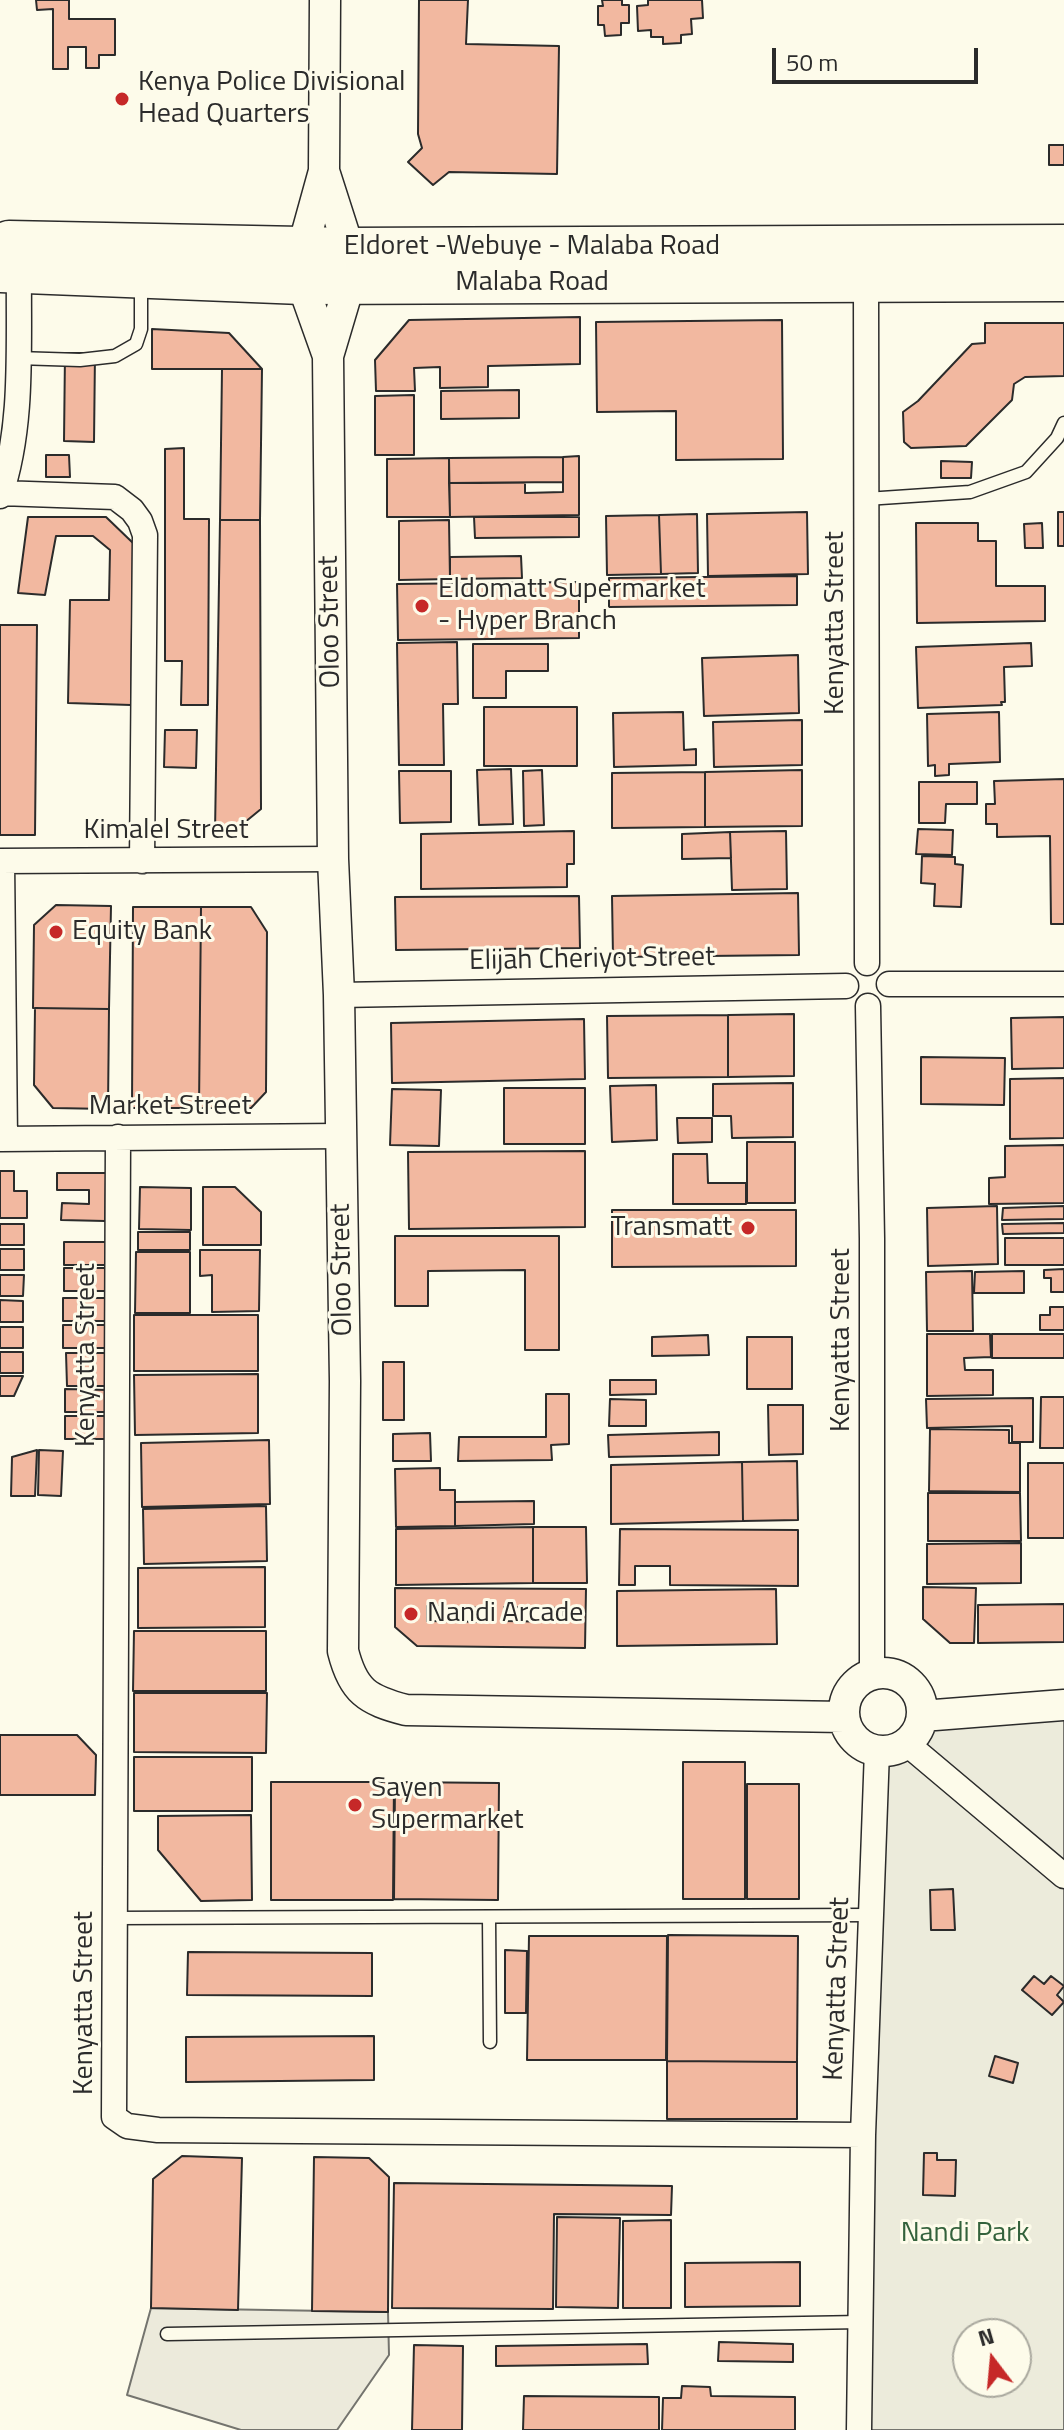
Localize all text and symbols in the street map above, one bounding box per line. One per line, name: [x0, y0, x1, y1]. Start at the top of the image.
scale bar: [776, 32, 982, 82]
text: 50 m: [786, 44, 838, 80]
place label: Kenya Police Divisional Head Quarters: [138, 66, 405, 132]
marker: Kenya Police Divisional Head Quarters: [113, 90, 131, 108]
street label: Eldoret -Webuye - Malaba Road: [344, 230, 720, 264]
street label: Malaba Road: [455, 266, 609, 300]
street label: Kenyatta Street: [819, 531, 853, 715]
street label: Oloo Street: [313, 555, 349, 689]
place label: Eldomatt Supermarket - Hyper Branch: [438, 573, 705, 639]
marker: Eldomatt Supermarket - Hyper Branch: [413, 597, 431, 615]
street label: Kimalel Street: [84, 814, 248, 848]
place label: Equity Bank: [72, 915, 212, 949]
marker: Equity Bank: [47, 923, 65, 941]
street label: Elijah Cheriyot Street: [469, 941, 715, 979]
street label: Market Street: [89, 1090, 251, 1124]
street label: Oloo Street: [325, 1203, 361, 1337]
place label: Transmatt: [611, 1211, 732, 1245]
marker: Transmatt: [739, 1219, 757, 1237]
street label: Kenyatta Street: [825, 1248, 859, 1432]
street label: Kenyatta Street: [70, 1263, 104, 1447]
place label: Nandi Arcade: [427, 1597, 583, 1631]
marker: Nandi Arcade: [402, 1605, 420, 1623]
place label: Sayen Supermarket: [371, 1772, 524, 1838]
marker: Sayen Supermarket: [346, 1796, 364, 1814]
street label: Kenyatta Street: [818, 1897, 858, 2081]
street label: Kenyatta Street: [68, 1911, 102, 2095]
park label: Nandi Park: [901, 2217, 1029, 2251]
north arrow: [952, 2318, 1032, 2398]
text: N: [974, 2318, 998, 2355]

